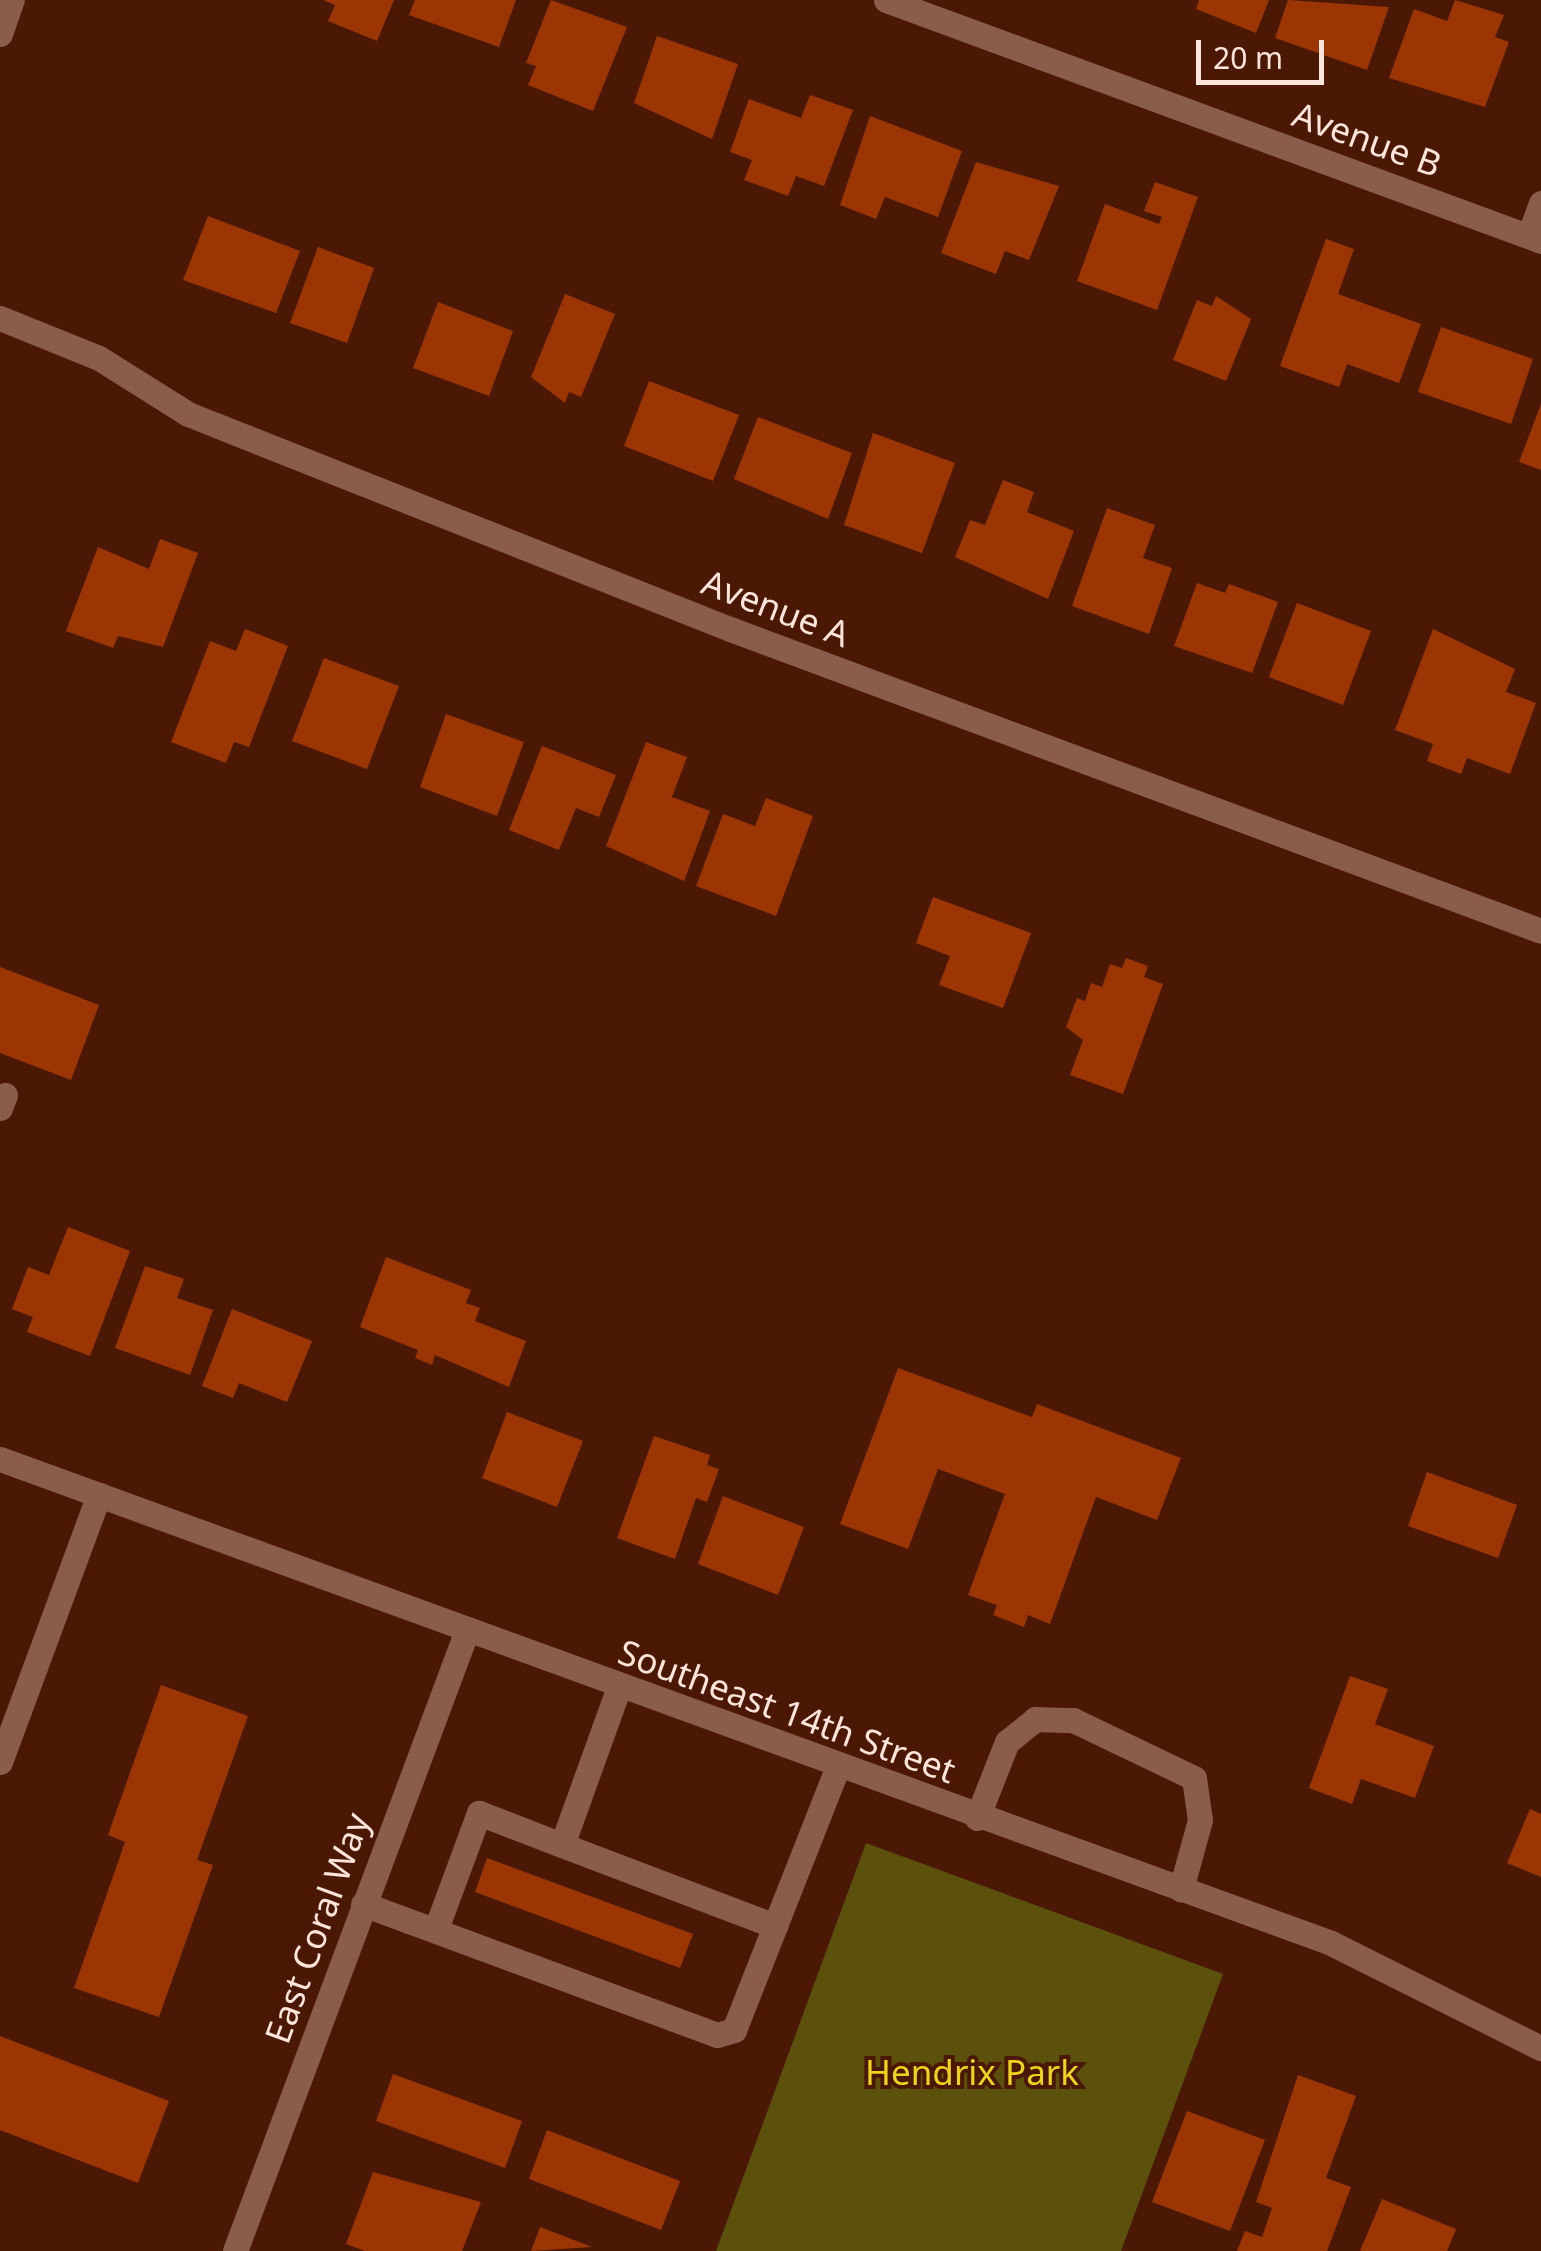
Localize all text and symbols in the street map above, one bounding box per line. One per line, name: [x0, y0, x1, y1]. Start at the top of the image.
scale bar: [1201, 20, 1328, 82]
text: 20 m: [1213, 37, 1283, 78]
street label: Avenue B: [1287, 93, 1447, 185]
street label: Avenue A: [696, 561, 856, 655]
street label: Southeast 14th Street: [613, 1631, 961, 1791]
street label: East Coral Way: [256, 1807, 378, 2049]
park label: Hendrix Park: [865, 2051, 1079, 2093]

